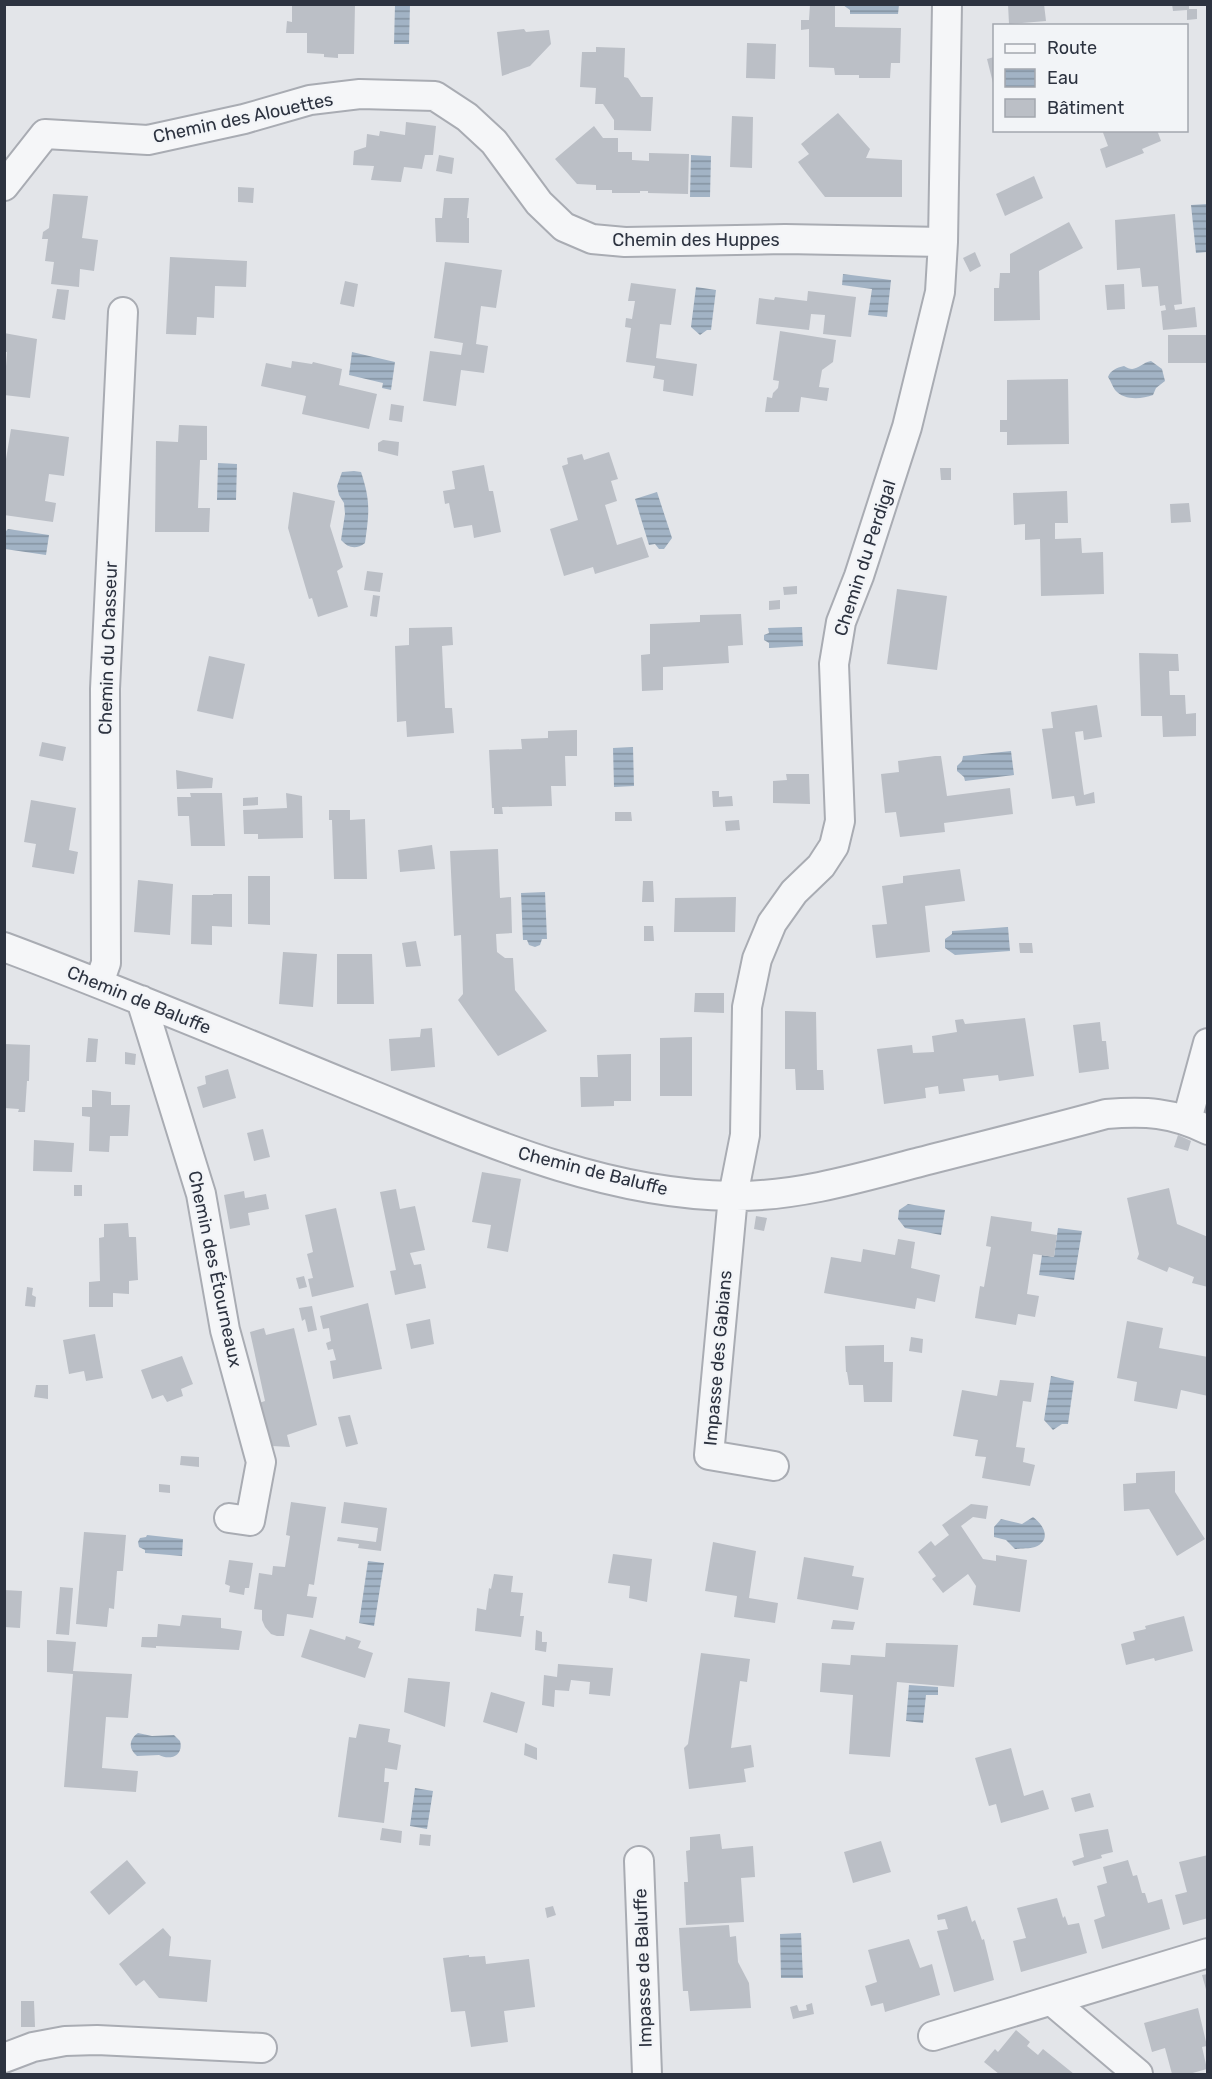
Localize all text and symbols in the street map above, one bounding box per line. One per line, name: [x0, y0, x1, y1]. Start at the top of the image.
legend: [993, 24, 1188, 132]
text: Route: [1047, 37, 1097, 59]
text: Eau: [1047, 67, 1079, 89]
street label: Chemin des Alouettes: [151, 88, 335, 148]
text: Bâtiment: [1047, 97, 1124, 119]
street label: Chemin des Huppes: [612, 229, 780, 251]
street label: Chemin du Perdigal: [829, 477, 901, 639]
street label: Chemin du Chasseur: [94, 561, 122, 735]
street label: Chemin de Baluffe: [64, 961, 214, 1039]
street label: Chemin de Baluffe: [516, 1142, 670, 1200]
street label: Chemin des Étourneaux: [183, 1169, 247, 1370]
street label: Impasse des Gabians: [699, 1269, 737, 1447]
street label: Impasse de Baluffe: [629, 1888, 657, 2048]

